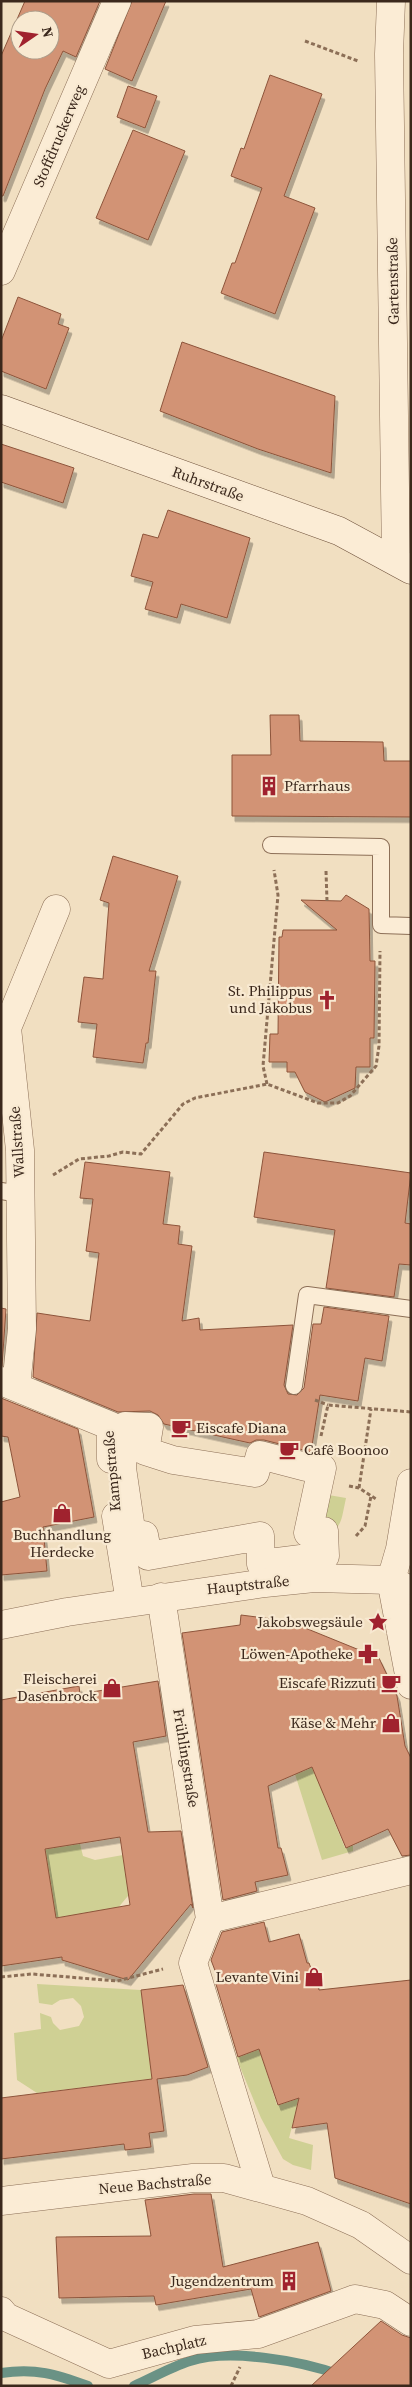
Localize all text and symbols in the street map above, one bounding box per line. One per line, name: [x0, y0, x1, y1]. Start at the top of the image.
north arrow: [10, 10, 60, 60]
text: N: [37, 25, 59, 39]
street label: Stoffdruckerweg: [27, 81, 90, 190]
street label: Gartenstraße: [381, 237, 404, 325]
street label: Ruhrstraße: [169, 461, 247, 506]
building icon: Pfarrhaus: [258, 775, 280, 797]
place label: Pfarrhaus: [284, 775, 350, 796]
place label: St. Philippus und Jakobus: [228, 980, 312, 1018]
church icon: St. Philippus und Jakobus: [316, 989, 338, 1011]
street label: Wallstraße: [4, 1105, 29, 1179]
cafe icon: Eiscafe Diana: [170, 1417, 192, 1439]
place label: Eiscafe Diana: [196, 1417, 287, 1438]
street label: Kampstraße: [97, 1429, 125, 1512]
cafe icon: Cafê Boonoo: [278, 1439, 300, 1461]
place label: Cafê Boonoo: [304, 1439, 389, 1460]
shop icon: Buchhandlung Herdecke: [51, 1502, 73, 1524]
place label: Buchhandlung Herdecke: [13, 1524, 111, 1562]
street label: Hauptstraße: [206, 1570, 291, 1599]
place label: Jakobswegsäule: [256, 1611, 363, 1632]
place icon: Jakobswegsäule: [367, 1611, 389, 1633]
place label: Löwen-Apotheke: [240, 1643, 353, 1664]
pharmacy icon: Löwen-Apotheke: [357, 1643, 379, 1665]
place label: Fleischerei Dasenbrock: [17, 1668, 98, 1706]
place label: Eiscafe Rizzuti: [279, 1672, 376, 1693]
cafe icon: Eiscafe Rizzuti: [380, 1672, 402, 1694]
shop icon: Fleischerei Dasenbrock: [101, 1677, 123, 1699]
street label: Frühlingstraße: [168, 1707, 205, 1809]
place label: Käse & Mehr: [290, 1712, 377, 1733]
shop icon: Käse & Mehr: [380, 1712, 402, 1734]
place label: Levante Vini: [215, 1966, 299, 1987]
shop icon: Levante Vini: [303, 1966, 325, 1988]
street label: Neue Bachstraße: [98, 2168, 213, 2199]
place label: Jugendzentrum: [169, 2270, 274, 2291]
building icon: Jugendzentrum: [278, 2270, 300, 2292]
street label: Bachplatz: [140, 2329, 208, 2364]

